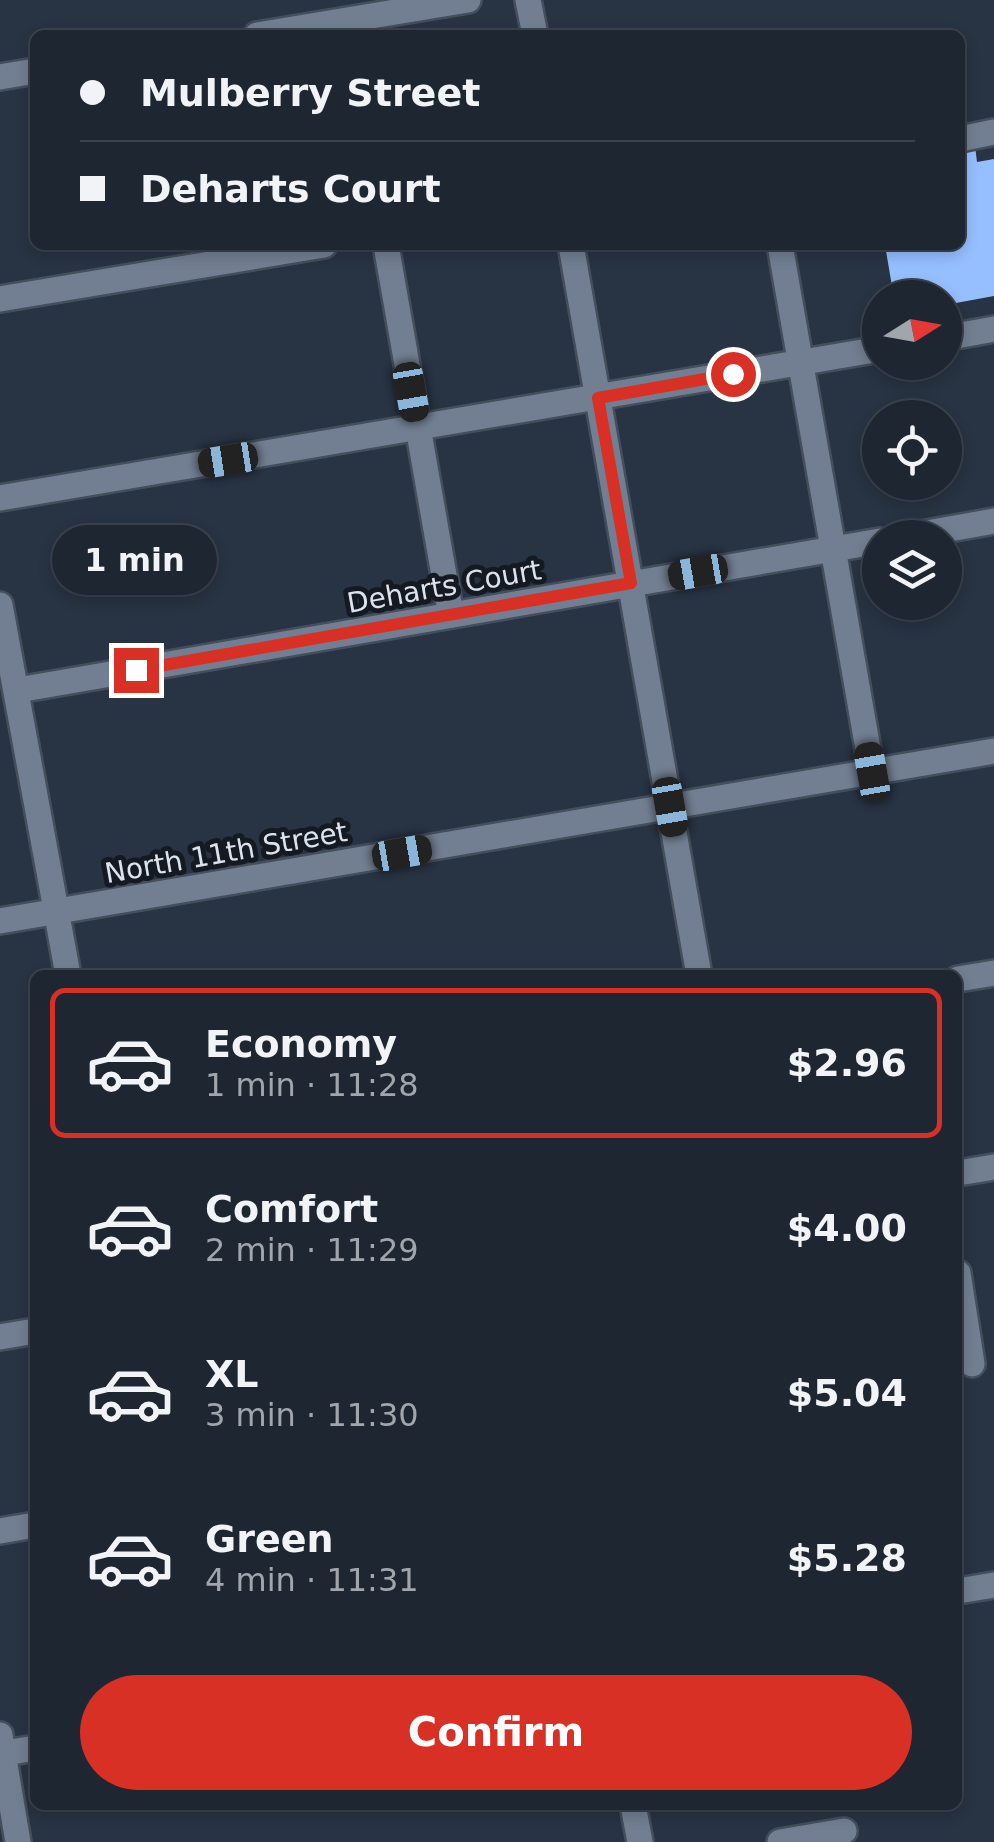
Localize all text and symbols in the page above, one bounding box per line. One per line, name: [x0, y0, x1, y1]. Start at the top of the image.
text: Mulberry Street: [140, 71, 480, 115]
text: Deharts Court: [140, 167, 441, 211]
north arrow: [862, 280, 962, 380]
map controls: [862, 280, 962, 620]
route start: [711, 352, 756, 397]
car: [391, 360, 431, 424]
button: locate: [862, 400, 962, 500]
car: [196, 440, 260, 480]
button: layers: [862, 520, 962, 620]
callout: 1 min: [54, 525, 218, 595]
text: 1 min: [84, 541, 185, 579]
car: [666, 552, 730, 592]
street label: Deharts Court: [344, 553, 544, 620]
route end: [114, 648, 159, 693]
car: [852, 740, 892, 804]
car: [650, 775, 690, 839]
street label: North 11th Street: [102, 815, 350, 890]
car: [370, 833, 434, 873]
icon: car: [85, 1018, 175, 1108]
text: Economy: [205, 1022, 397, 1066]
text: $2.96: [787, 1041, 907, 1085]
text: 1 min · 11:28: [205, 1066, 419, 1104]
icon: car: [85, 1183, 175, 1273]
text: Comfort: [205, 1187, 378, 1231]
text: $4.00: [787, 1206, 907, 1250]
text: 2 min · 11:29: [205, 1231, 419, 1269]
icon: car: [85, 1348, 175, 1438]
text: XL: [205, 1352, 259, 1396]
text: $5.04: [787, 1371, 907, 1415]
text: 3 min · 11:30: [205, 1396, 419, 1434]
icon: car: [85, 1513, 175, 1603]
text: Green: [205, 1517, 334, 1561]
text: $5.28: [787, 1536, 907, 1580]
text: 4 min · 11:31: [205, 1561, 419, 1599]
button: Confirm: [80, 1675, 912, 1790]

